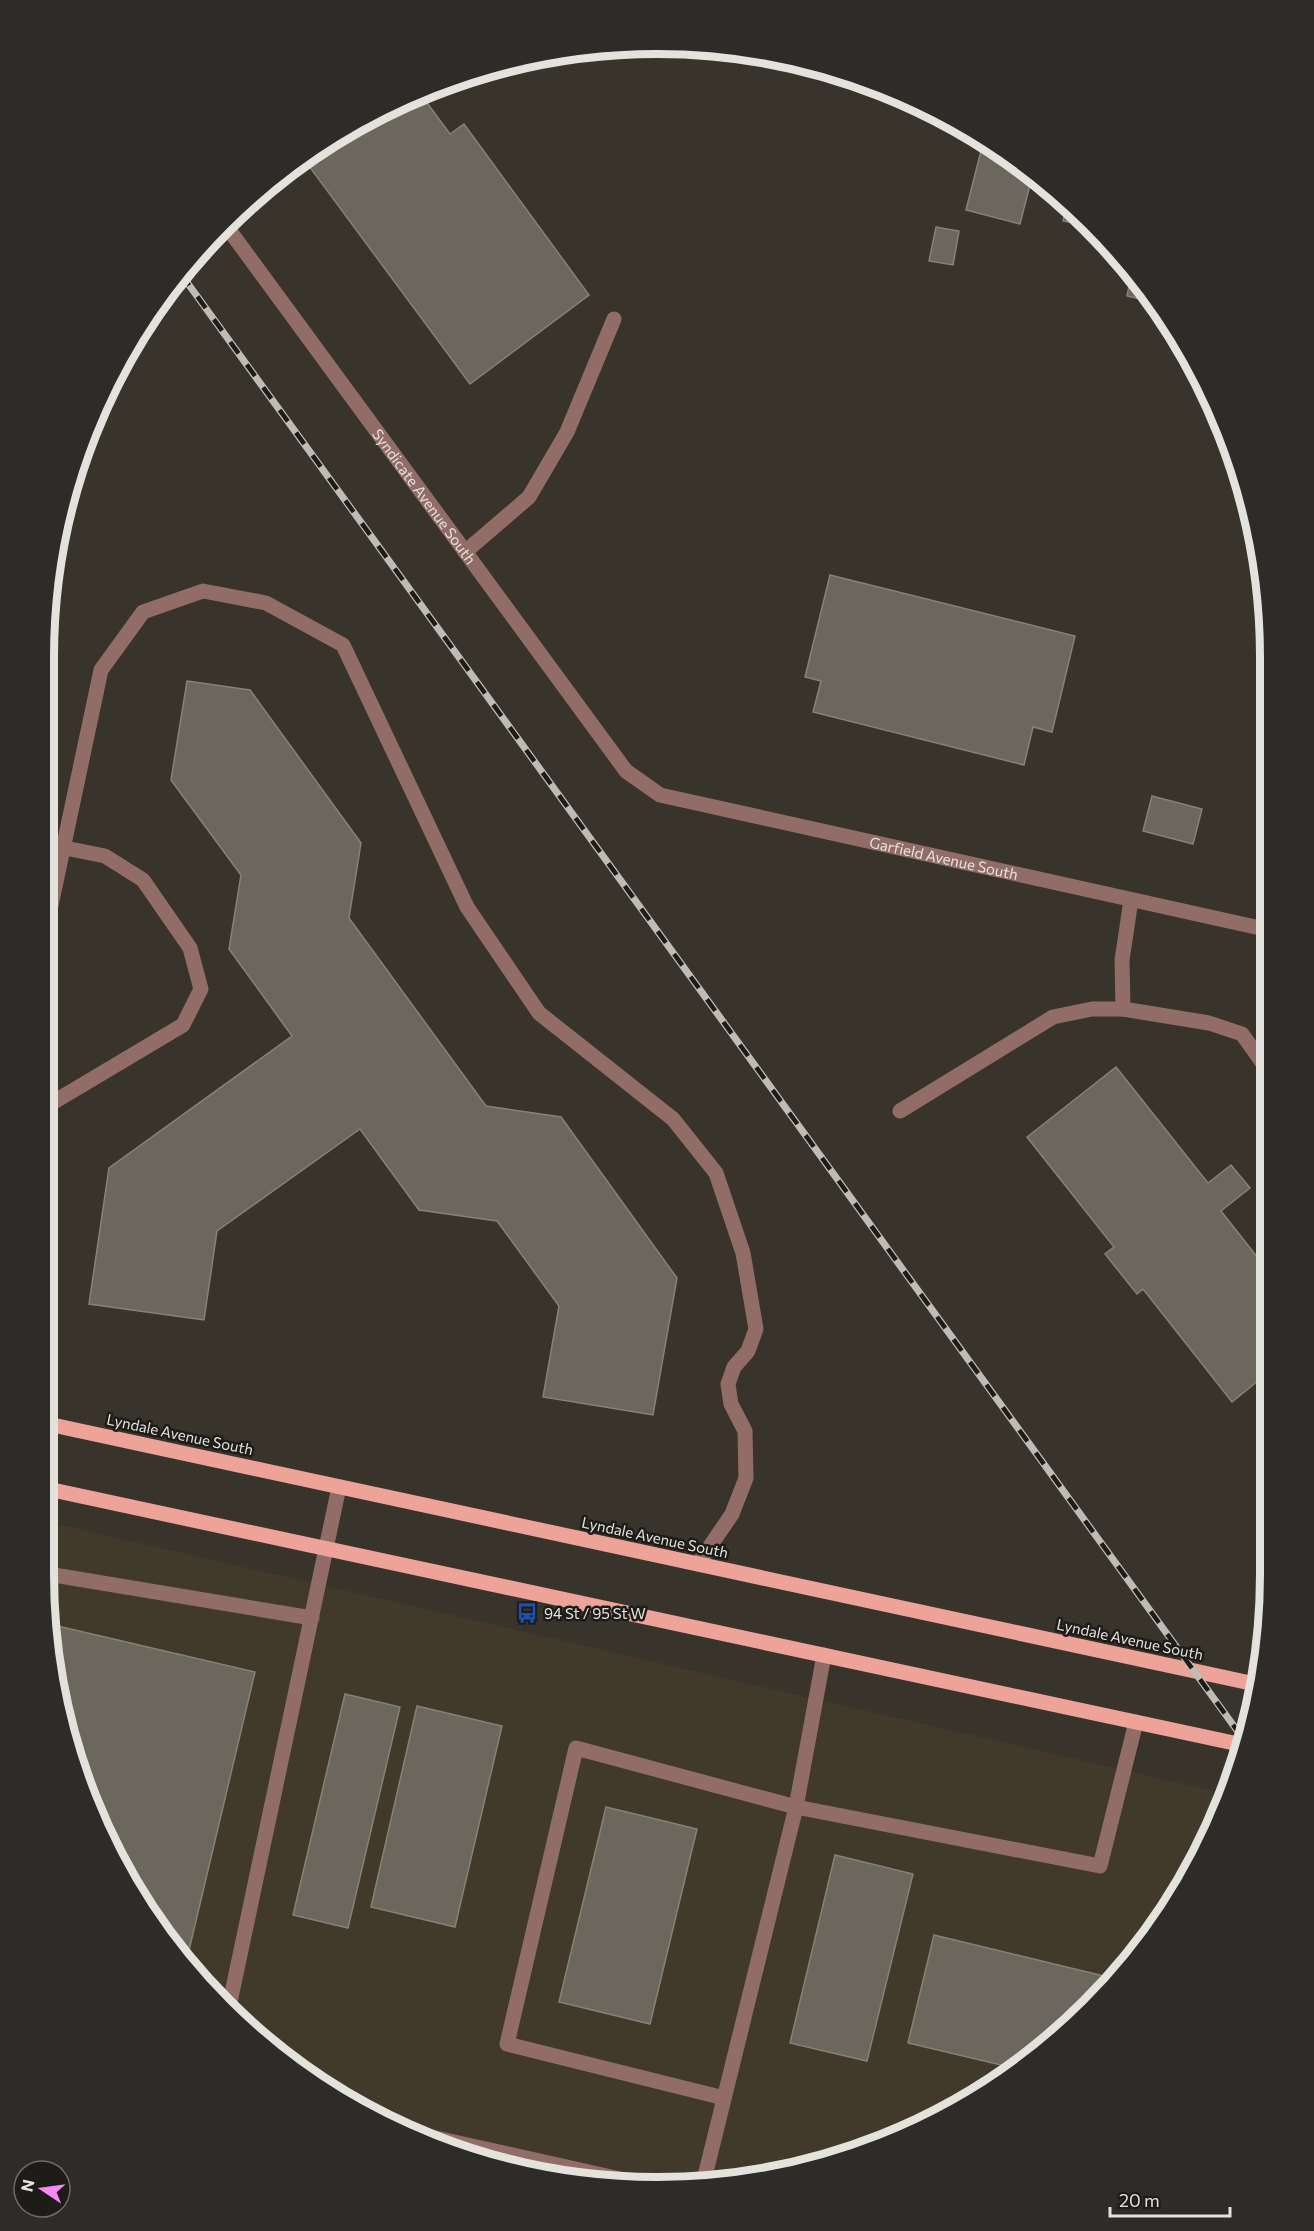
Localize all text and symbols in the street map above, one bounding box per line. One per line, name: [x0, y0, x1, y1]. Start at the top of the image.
street label: Syndicate Avenue South: [369, 425, 480, 568]
street label: Garfield Avenue South: [868, 833, 1020, 883]
street label: Lyndale Avenue South: [105, 1410, 255, 1458]
street label: Lyndale Avenue South: [580, 1513, 730, 1561]
bus stop icon: 94 St / 95 St W: [515, 1601, 539, 1625]
place label: 94 St / 95 St W: [544, 1604, 646, 1622]
street label: Lyndale Avenue South: [1055, 1615, 1205, 1663]
north arrow: [12, 2159, 72, 2219]
text: N: [16, 2178, 38, 2193]
scale bar: [1110, 2180, 1230, 2218]
text: 20 m: [1119, 2189, 1160, 2211]

